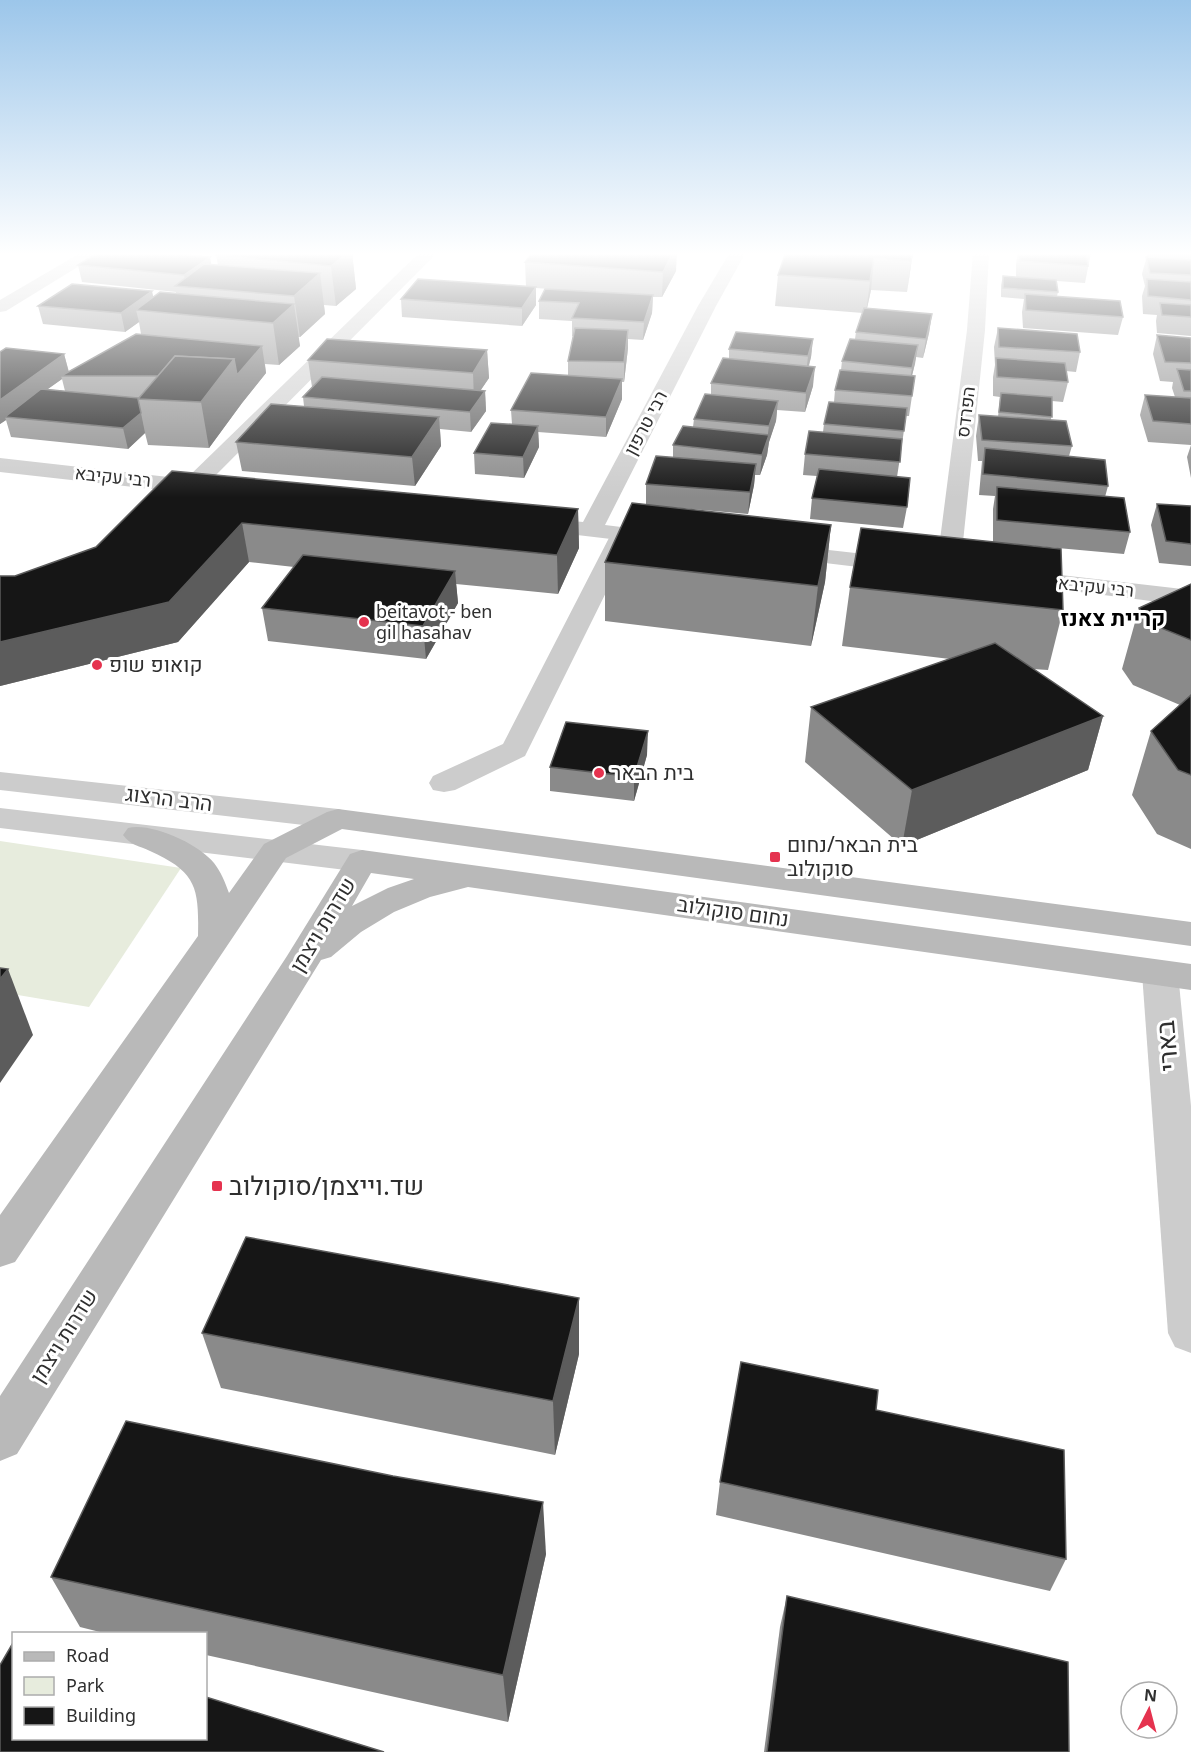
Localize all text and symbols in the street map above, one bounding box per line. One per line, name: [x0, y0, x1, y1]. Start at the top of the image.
street label: הפרדס: [950, 385, 980, 439]
street label: רבי טרפון: [618, 386, 672, 459]
street label: רבי עקיבא: [74, 460, 152, 492]
street label: רבי עקיבא: [1057, 570, 1135, 602]
place label: beitavot - ben gil hasahav: [376, 599, 493, 644]
district label: קריית צאנז: [1061, 602, 1165, 632]
marker: beitavot - ben gil hasahav: [357, 615, 371, 629]
place label: קואופ שופ: [109, 650, 203, 678]
marker: קואופ שופ: [90, 658, 104, 672]
place label: בית הבאר: [611, 758, 694, 786]
marker: בית הבאר: [592, 766, 606, 780]
street label: הרב הרצוג: [124, 779, 214, 817]
place label: בית הבאר/נחום סוקולוב: [787, 830, 918, 882]
marker: בית הבאר/נחום סוקולוב: [768, 850, 782, 864]
street label: שדרות ויצמן: [283, 872, 361, 977]
street label: נחום סוקולוב: [676, 889, 791, 933]
street label: בארי: [1146, 1019, 1186, 1073]
place label: שד.וייצמן/סוקולוב: [229, 1167, 424, 1203]
marker: שד.וייצמן/סוקולוב: [210, 1179, 224, 1193]
street label: שדרות ויצמן: [23, 1283, 103, 1388]
legend: [12, 1632, 207, 1740]
text: Road: [66, 1643, 109, 1667]
text: Park: [66, 1673, 104, 1697]
north arrow: [1119, 1680, 1179, 1740]
text: N: [1143, 1683, 1158, 1707]
text: Building: [66, 1703, 136, 1727]

